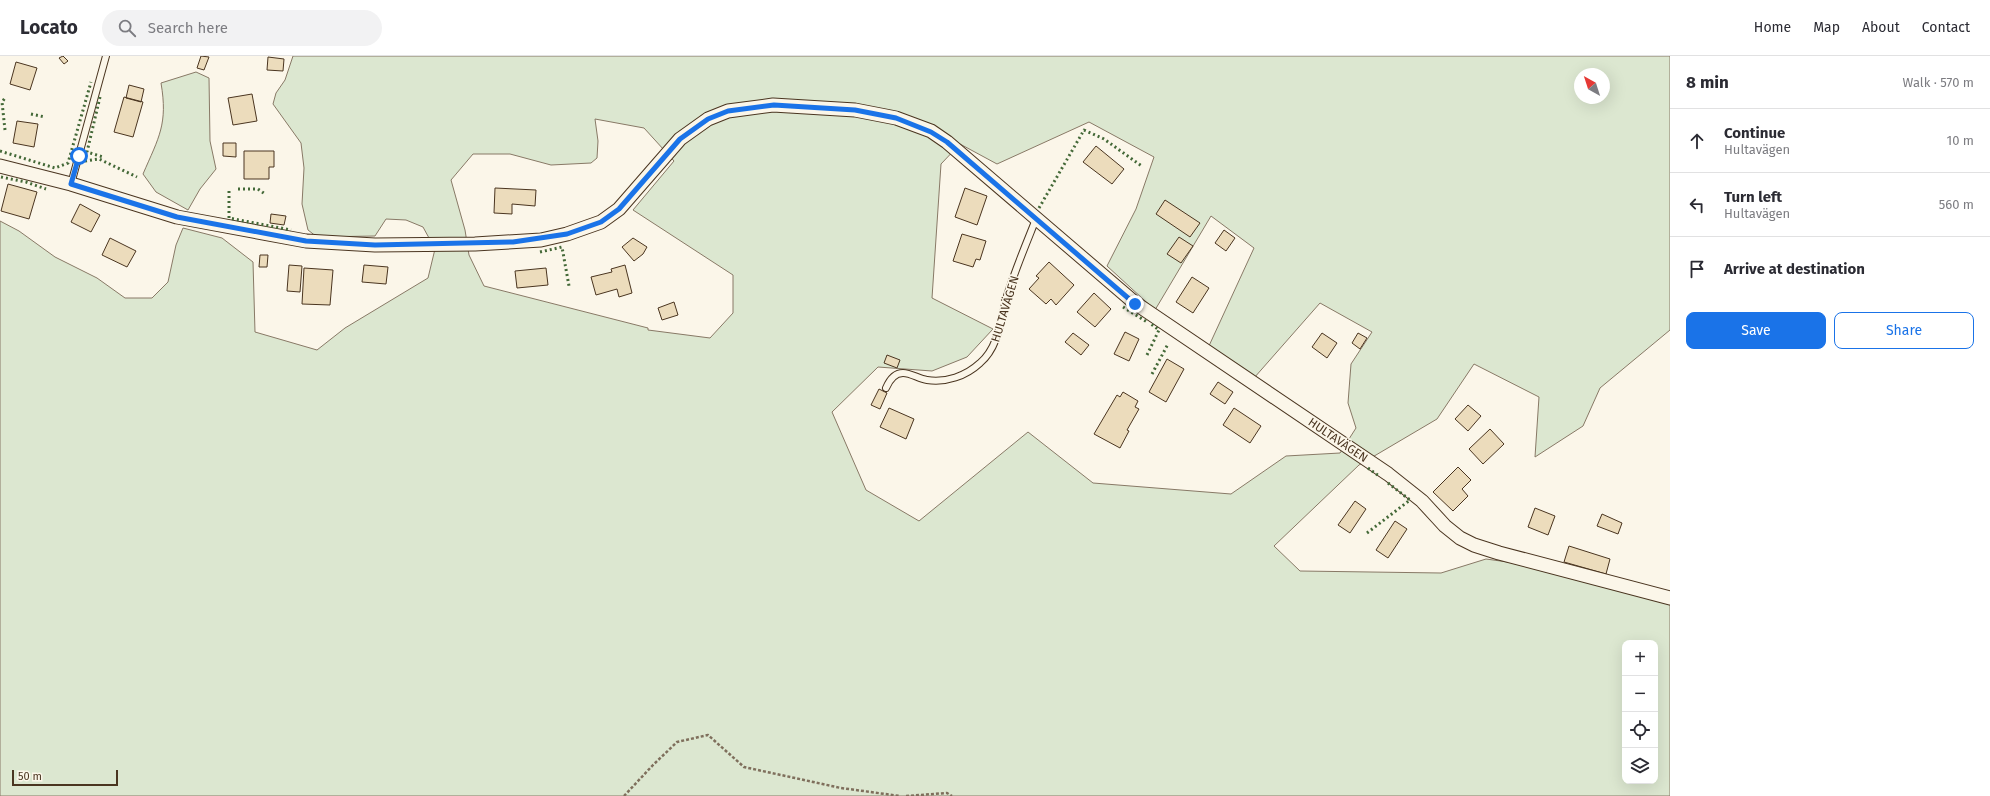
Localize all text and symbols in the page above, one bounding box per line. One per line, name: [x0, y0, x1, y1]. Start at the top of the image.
search box: [102, 10, 382, 46]
text: Locato: [20, 16, 78, 39]
icon: search: [116, 17, 138, 39]
text: Search here: [148, 19, 228, 37]
text: Home: [1754, 19, 1791, 36]
text: Map: [1813, 19, 1840, 36]
text: About: [1862, 19, 1900, 36]
text: Contact: [1922, 19, 1970, 36]
north arrow: [1574, 68, 1610, 104]
text: 8 min: [1686, 72, 1729, 93]
text: Walk · 570 m: [1903, 75, 1974, 90]
text: Continue: [1724, 124, 1785, 142]
icon: ahead: [1686, 130, 1708, 152]
text: 10 m: [1947, 133, 1974, 148]
text: Hultavägen: [1724, 142, 1790, 157]
route start: [70, 147, 88, 165]
text: Turn left: [1724, 188, 1782, 206]
icon: left: [1686, 194, 1708, 216]
text: 560 m: [1939, 197, 1974, 212]
text: Hultavägen: [1724, 206, 1790, 221]
icon: arrive: [1686, 258, 1708, 280]
text: Arrive at destination: [1724, 260, 1865, 278]
street label: HULTAVÄGEN: [987, 274, 1022, 344]
route end: [1126, 295, 1144, 313]
button: Save: [1686, 312, 1826, 349]
button: Share: [1834, 312, 1974, 349]
street label: HULTAVÄGEN: [1306, 414, 1371, 465]
map controls: [1622, 640, 1658, 784]
button: +: [1622, 640, 1658, 676]
button: −: [1622, 676, 1658, 712]
button: locate: [1622, 712, 1658, 748]
button: layers: [1622, 748, 1658, 784]
scale bar: [12, 768, 118, 787]
text: 50 m: [18, 770, 42, 783]

